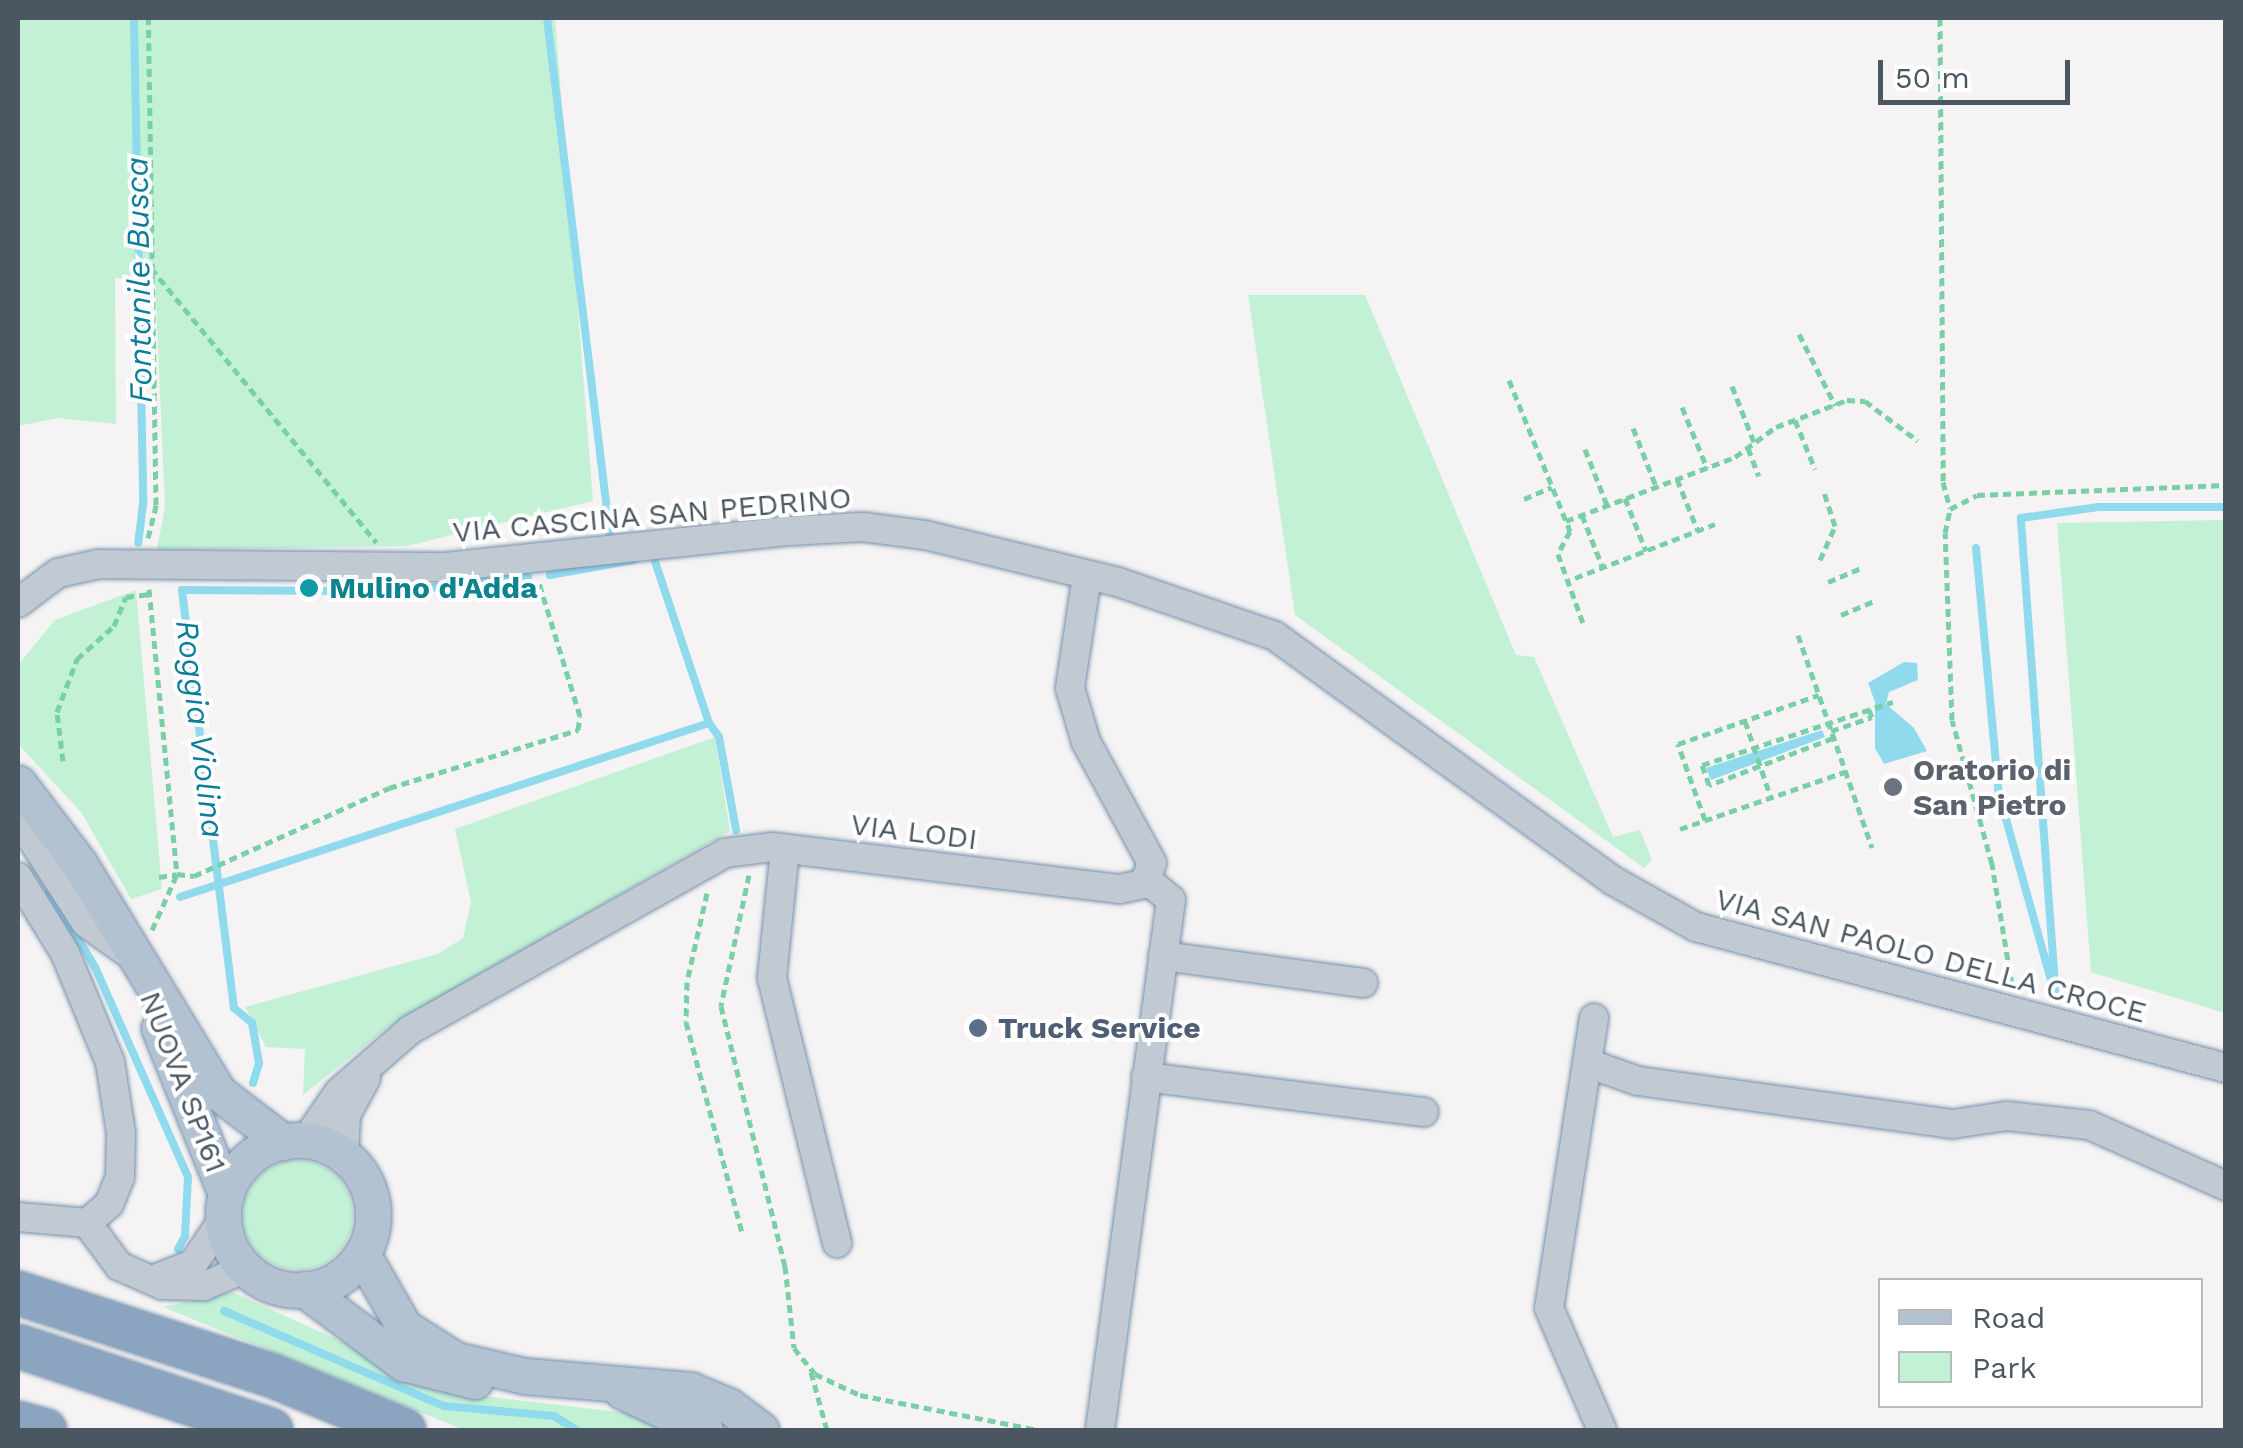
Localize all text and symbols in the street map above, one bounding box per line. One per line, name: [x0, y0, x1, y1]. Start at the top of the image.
scale bar: [1883, 40, 2076, 102]
text: 50 m: [1895, 60, 1970, 95]
water label: Fontanile Busca: [118, 157, 160, 403]
street label: VIA CASCINA SAN PEDRINO: [450, 480, 854, 550]
place label: Mulino d'Adda: [329, 570, 538, 606]
marker: Mulino d'Adda: [298, 577, 320, 599]
water label: Roggia Violina: [167, 617, 233, 841]
place label: Oratorio di San Pietro: [1913, 752, 2071, 822]
marker: Oratorio di San Pietro: [1882, 776, 1904, 798]
street label: VIA LODI: [848, 806, 980, 858]
street label: VIA SAN PAOLO DELLA CROCE: [1711, 881, 2151, 1031]
street label: NUOVA SP161: [132, 986, 234, 1178]
place label: Truck Service: [998, 1010, 1201, 1046]
marker: Truck Service: [967, 1017, 989, 1039]
legend: [1878, 1278, 2203, 1408]
text: Road: [1972, 1300, 2045, 1335]
text: Park: [1972, 1350, 2037, 1385]

